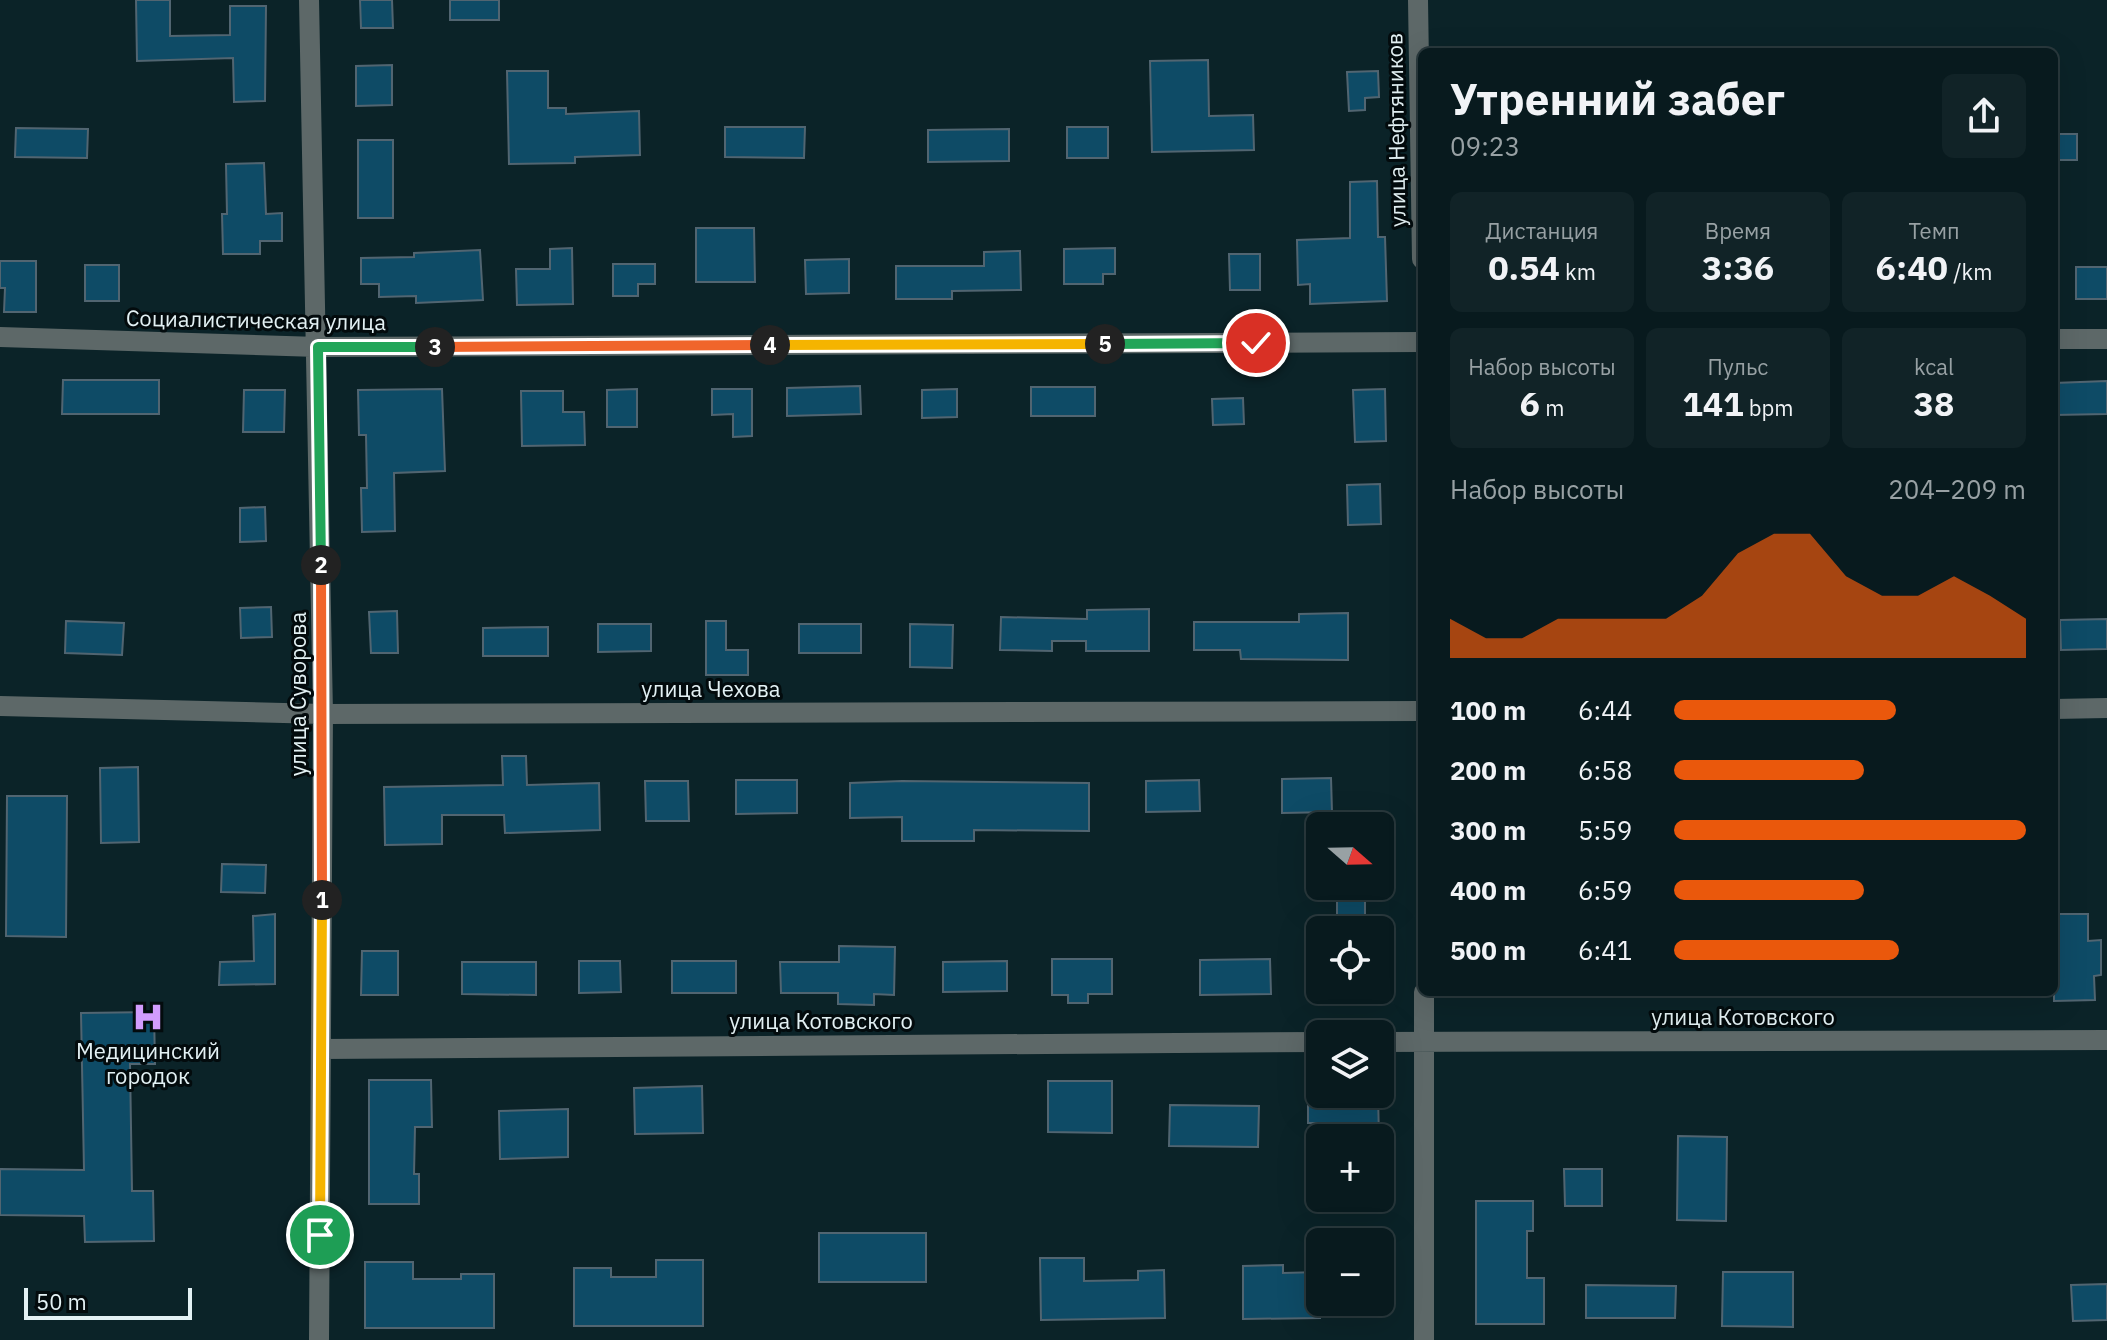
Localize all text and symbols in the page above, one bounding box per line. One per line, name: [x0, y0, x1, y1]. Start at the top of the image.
street label: улица Нефтяников: [1379, 33, 1412, 227]
text: Утренний забег: [1450, 70, 1785, 127]
button: share: [1942, 74, 2026, 158]
text: 09:23: [1450, 129, 1520, 163]
text: Дистанция: [1486, 216, 1598, 245]
text: Время: [1705, 216, 1771, 245]
text: Темп: [1908, 216, 1960, 245]
text: 0.54: [1488, 245, 1560, 289]
text: 3:36: [1702, 245, 1774, 289]
text: 6:40: [1876, 245, 1948, 289]
text: km: [1560, 257, 1596, 286]
text: /km: [1948, 257, 1992, 286]
street label: Социалистическая улица: [126, 303, 387, 336]
pin: [1222, 309, 1290, 377]
icon: check: [1234, 321, 1278, 365]
pin: 5: [1085, 324, 1125, 364]
pin: 4: [750, 325, 790, 365]
pin: 3: [415, 327, 455, 367]
text: 5: [1098, 329, 1112, 358]
text: 4: [763, 330, 777, 359]
text: 3: [428, 332, 442, 361]
text: Набор высоты: [1468, 352, 1616, 381]
text: Пульс: [1708, 352, 1768, 381]
text: kcal: [1914, 352, 1954, 381]
text: 6: [1520, 381, 1540, 425]
text: 141: [1682, 381, 1744, 425]
text: 38: [1914, 381, 1954, 425]
text: m: [1540, 393, 1564, 422]
text: bpm: [1744, 393, 1794, 422]
text: Набор высоты: [1450, 472, 1624, 506]
text: 204–209 m: [1888, 472, 2026, 506]
pin: 2: [301, 545, 341, 585]
text: 2: [314, 550, 328, 579]
street label: улица Суворова: [283, 612, 312, 776]
street label: улица Чехова: [641, 674, 781, 703]
text: 100 m: [1450, 693, 1526, 727]
text: 6:44: [1578, 693, 1632, 727]
text: 200 m: [1450, 753, 1526, 787]
text: 6:58: [1578, 753, 1632, 787]
north arrow: [1306, 812, 1394, 900]
map controls: [1306, 812, 1394, 1316]
text: 300 m: [1450, 813, 1526, 847]
text: 5:59: [1578, 813, 1632, 847]
text: 400 m: [1450, 873, 1526, 907]
text: 6:59: [1578, 873, 1632, 907]
pin: 1: [302, 880, 342, 920]
text: 1: [315, 885, 329, 914]
button: locate: [1306, 916, 1394, 1004]
text: 500 m: [1450, 933, 1526, 967]
text: 6:41: [1578, 933, 1632, 967]
hospital icon: Медицинский городок: [131, 1000, 165, 1034]
street label: улица Котовского: [1651, 1002, 1835, 1031]
street label: улица Котовского: [729, 1006, 913, 1035]
button: layers: [1306, 1020, 1394, 1108]
place label: Медицинский городок: [76, 1036, 220, 1090]
button: +: [1306, 1124, 1394, 1212]
pin: [286, 1201, 354, 1269]
icon: arrive: [298, 1213, 342, 1257]
button: −: [1306, 1228, 1394, 1316]
scale bar: [24, 1284, 192, 1320]
text: 50 m: [36, 1287, 87, 1316]

